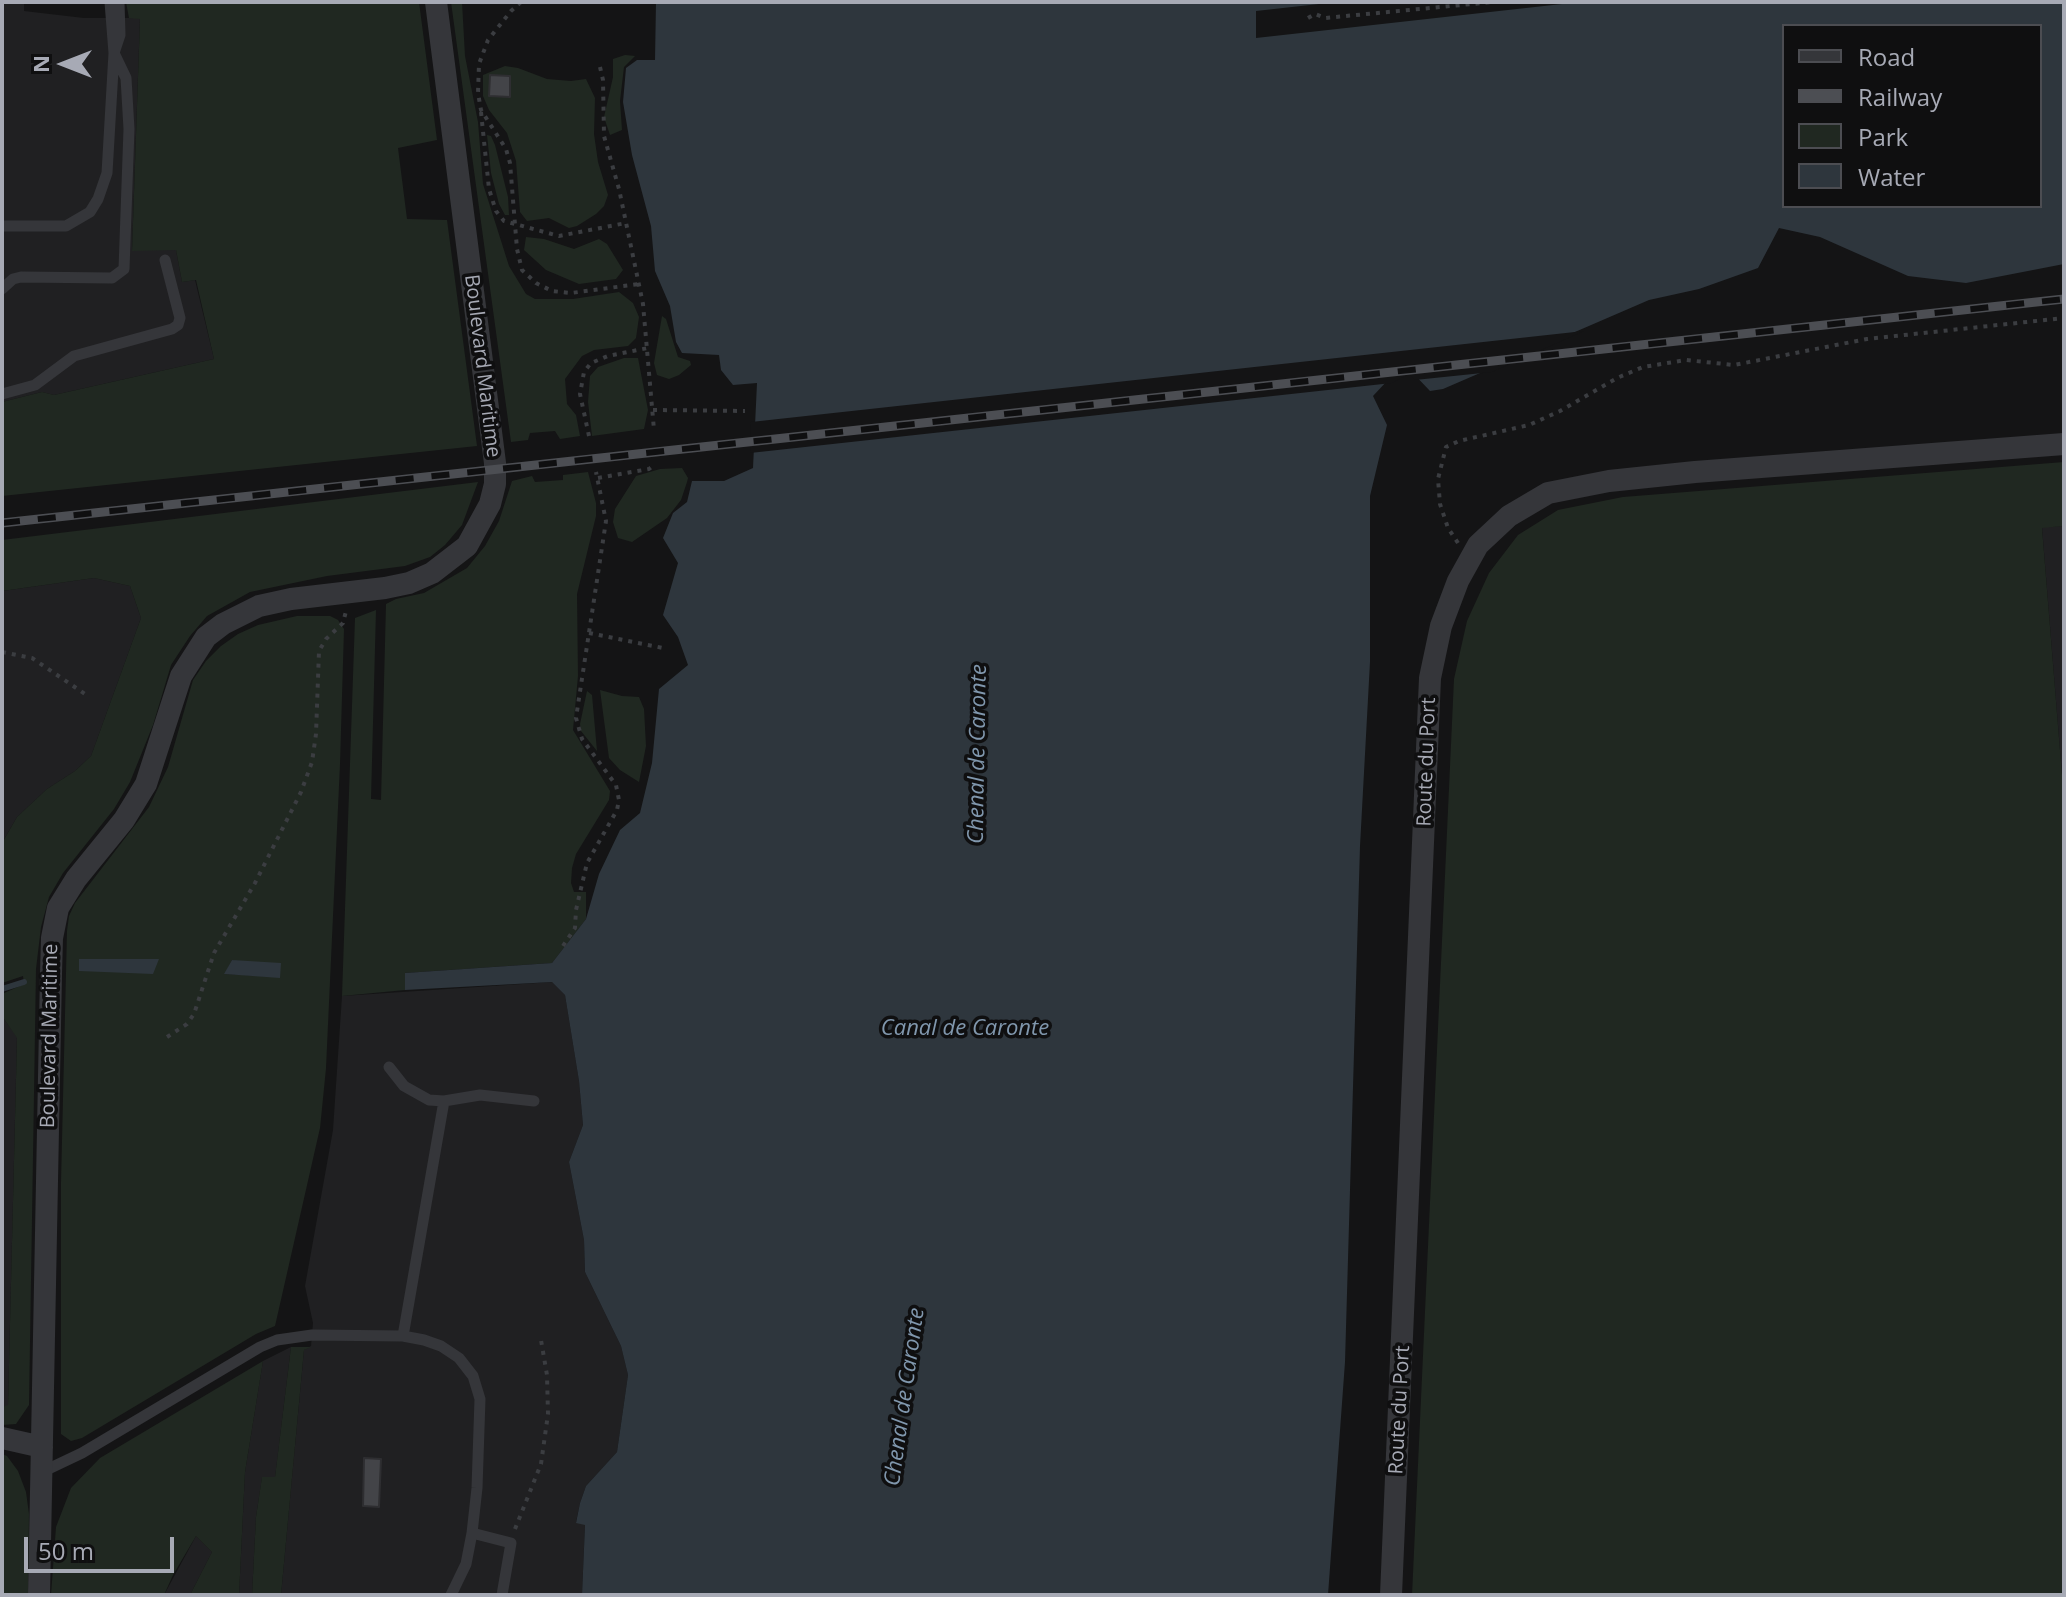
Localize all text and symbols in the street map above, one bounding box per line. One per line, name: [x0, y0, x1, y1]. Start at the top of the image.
north arrow: [24, 24, 104, 104]
legend: [1782, 24, 2042, 208]
text: Road: [1858, 40, 1915, 73]
text: N: [25, 55, 55, 73]
text: Railway: [1858, 80, 1942, 113]
text: Park: [1858, 120, 1908, 153]
text: Water: [1858, 160, 1925, 193]
street label: Boulevard Maritime: [459, 273, 505, 459]
water label: Chenal de Caronte: [963, 664, 993, 844]
street label: Route du Port: [1413, 697, 1441, 827]
street label: Boulevard Maritime: [36, 944, 64, 1128]
water label: Canal de Caronte: [881, 1016, 1049, 1042]
water label: Chenal de Caronte: [879, 1306, 931, 1488]
street label: Route du Port: [1385, 1345, 1415, 1475]
scale bar: [28, 1521, 178, 1571]
text: 50 m: [38, 1534, 94, 1567]

